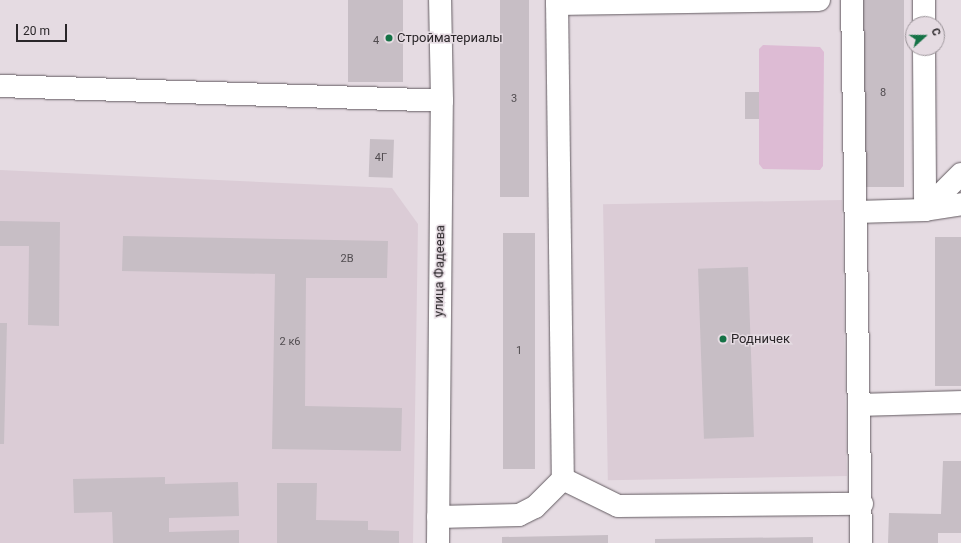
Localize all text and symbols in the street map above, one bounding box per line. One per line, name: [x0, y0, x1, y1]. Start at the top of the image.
scale bar: [18, 16, 69, 42]
north arrow: [905, 16, 945, 56]
text: 20 m: [23, 24, 50, 38]
text: С: [928, 26, 943, 38]
place label: Стройматериалы: [397, 30, 503, 46]
marker: Стройматериалы: [384, 33, 394, 43]
house number: 4: [373, 34, 379, 48]
house number: 8: [880, 86, 886, 100]
house number: 3: [511, 92, 517, 106]
house number: 4Г: [375, 151, 387, 165]
street label: улица Фадеева: [431, 225, 449, 317]
house number: 2В: [340, 252, 354, 266]
place label: Родничек: [731, 331, 790, 347]
marker: Родничек: [718, 334, 728, 344]
house number: 2 к6: [279, 335, 301, 349]
house number: 1: [516, 344, 522, 358]

